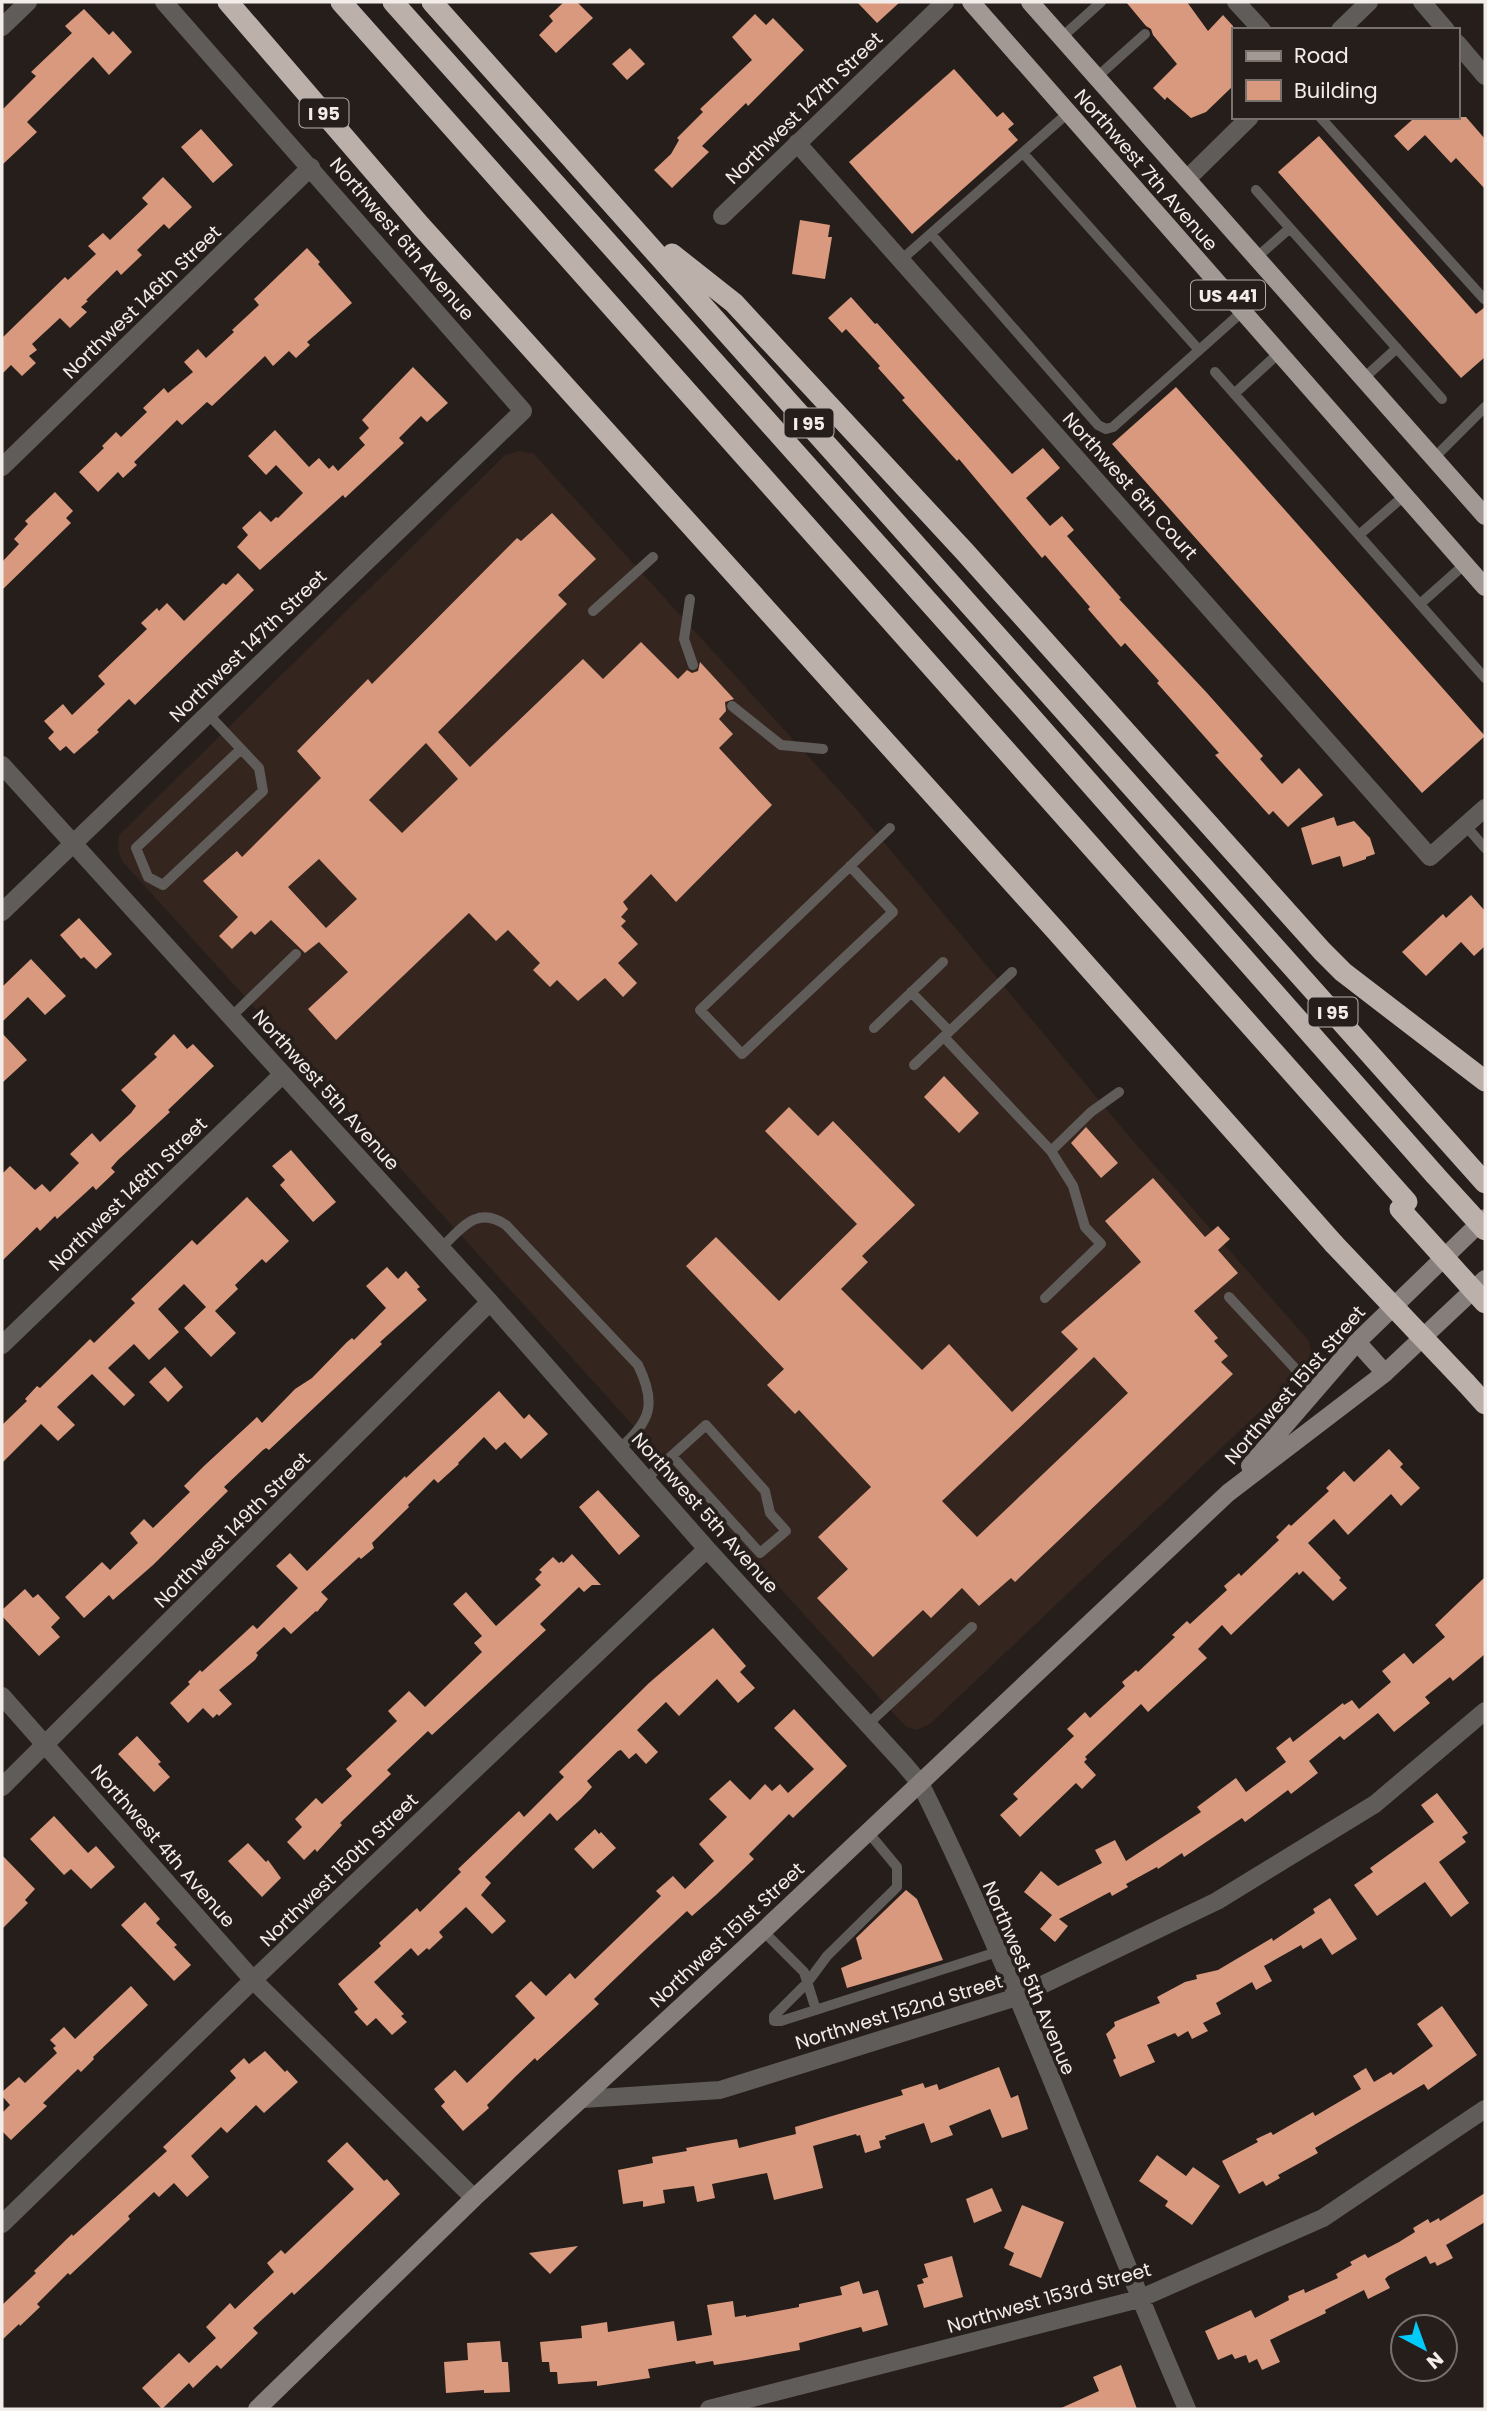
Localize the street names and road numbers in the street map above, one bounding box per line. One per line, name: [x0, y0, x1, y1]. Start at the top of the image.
street label: Northwest 147th Street: [719, 26, 889, 190]
street label: Northwest 7th Avenue: [1068, 83, 1224, 257]
road number: I 95: [300, 98, 348, 128]
street label: Northwest 6th Avenue: [323, 151, 481, 327]
street label: Northwest 146th Street: [57, 219, 227, 385]
road number: US 441: [1191, 281, 1265, 310]
street label: Northwest 6th Court: [1056, 406, 1204, 566]
road number: I 95: [784, 408, 834, 438]
street label: Northwest 147th Street: [163, 564, 333, 728]
road number: I 95: [1308, 998, 1358, 1027]
street label: Northwest 5th Avenue: [246, 1004, 406, 1176]
street label: Northwest 148th Street: [43, 1111, 213, 1277]
street label: Northwest 151st Street: [1218, 1300, 1372, 1470]
street label: Northwest 5th Avenue: [625, 1427, 785, 1599]
street label: Northwest 149th Street: [148, 1446, 316, 1614]
street label: Northwest 4th Avenue: [84, 1759, 242, 1933]
street label: Northwest 150th Street: [254, 1787, 424, 1953]
street label: Northwest 151st Street: [644, 1856, 810, 2014]
street label: Northwest 5th Avenue: [976, 1877, 1082, 2079]
street label: Northwest 152nd Street: [792, 1968, 1006, 2056]
street label: Northwest 153rd Street: [944, 2256, 1154, 2340]

